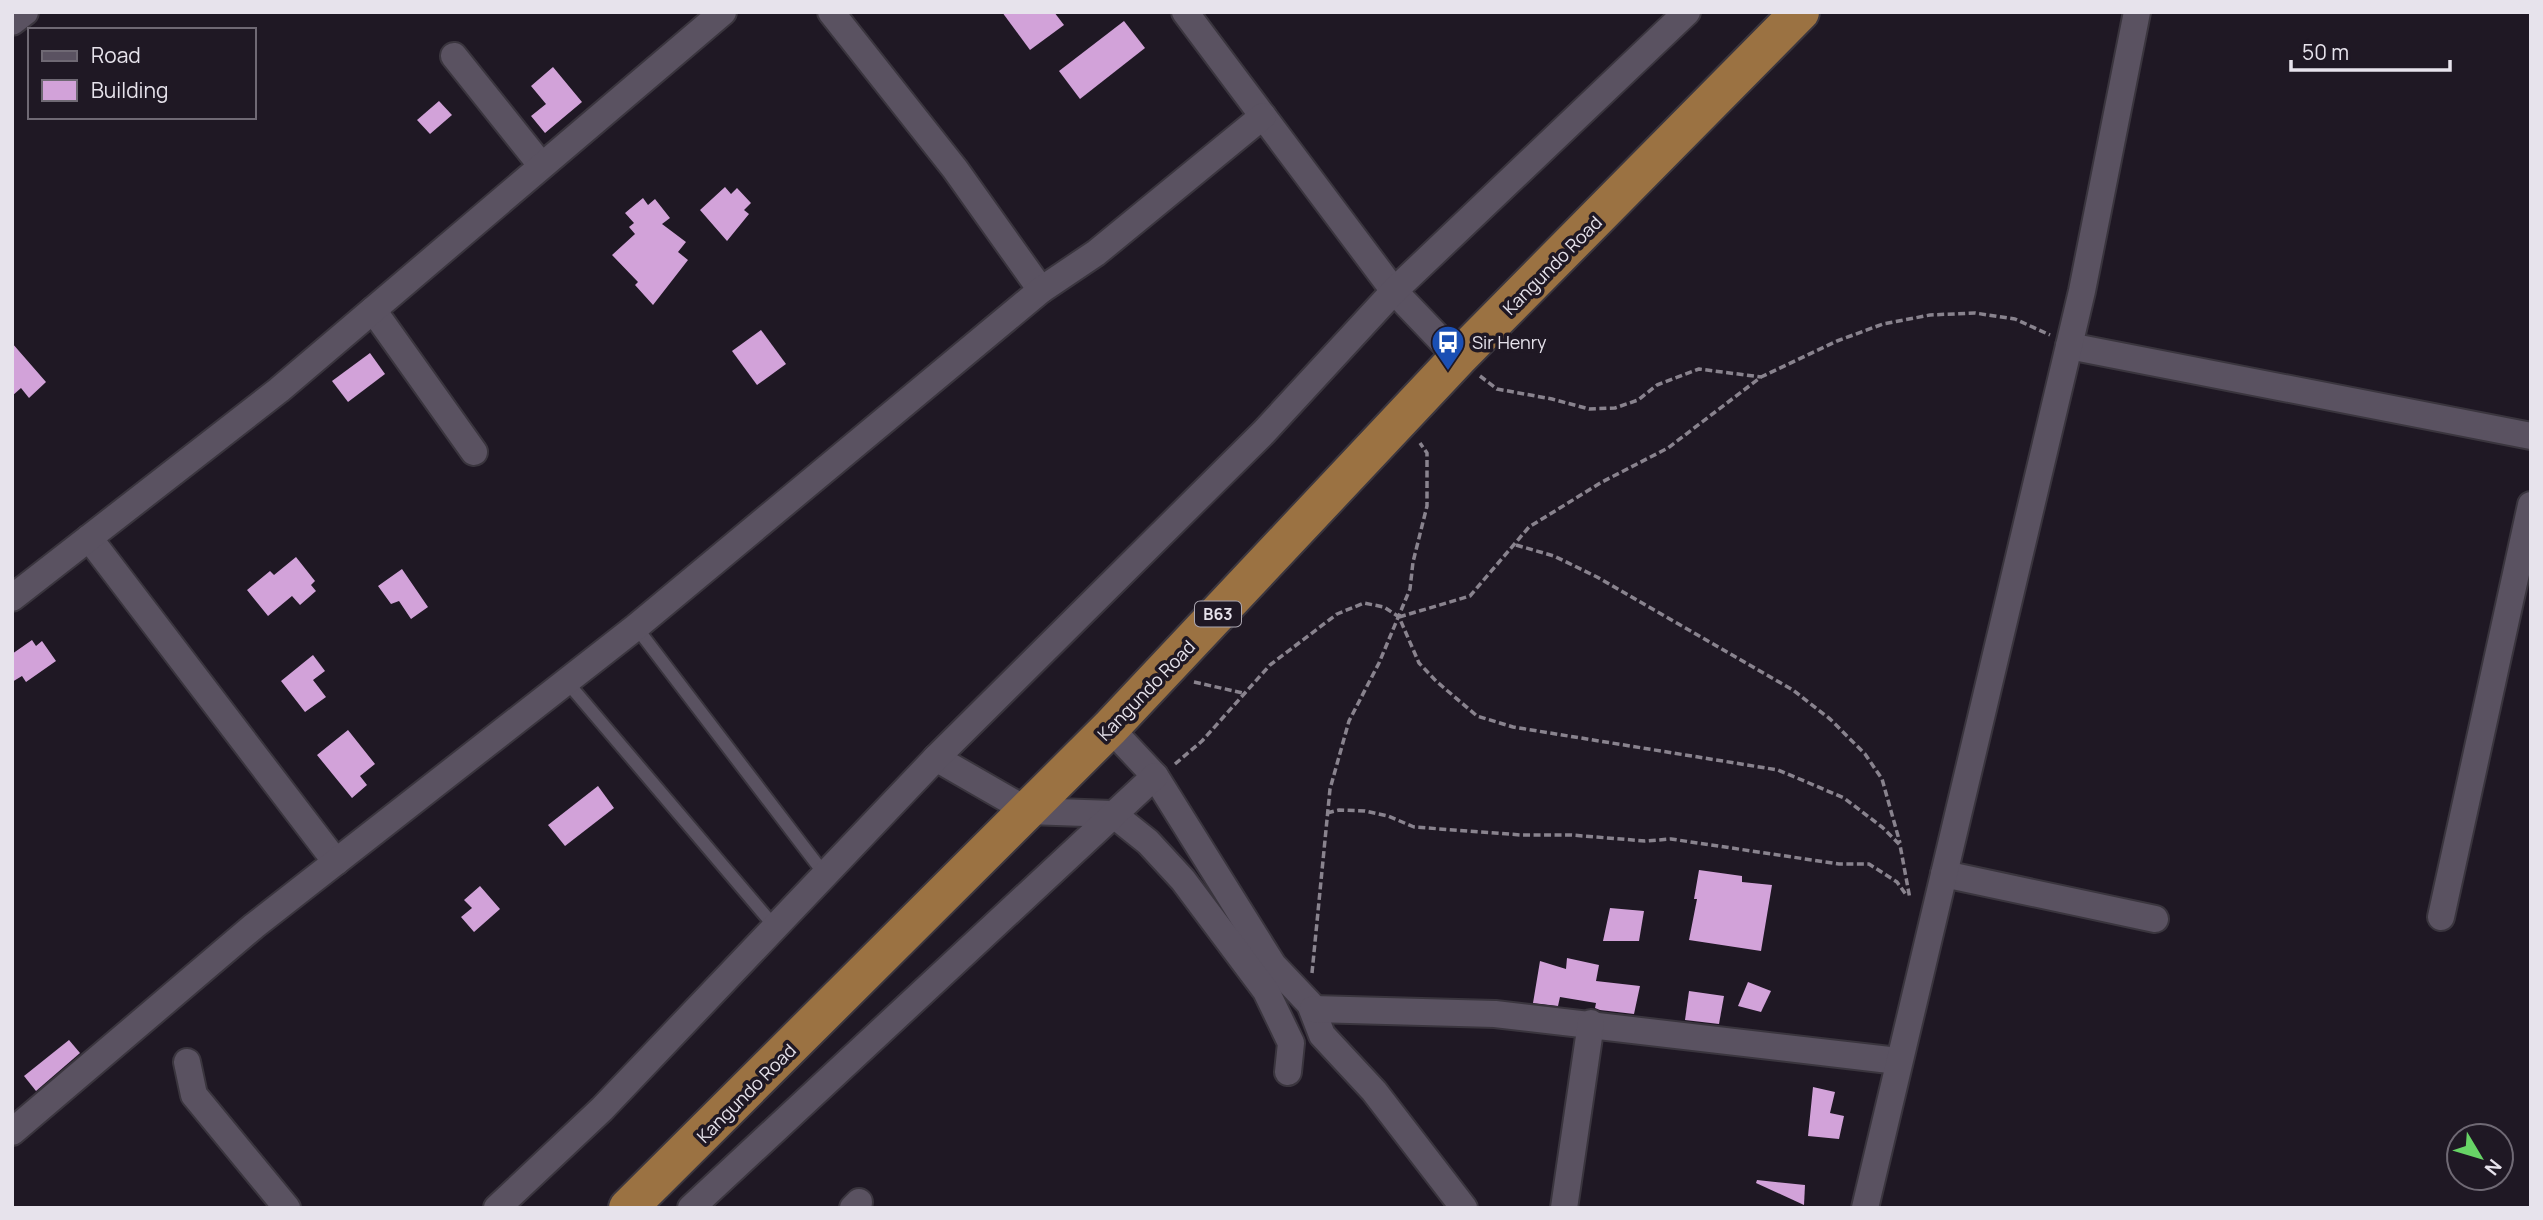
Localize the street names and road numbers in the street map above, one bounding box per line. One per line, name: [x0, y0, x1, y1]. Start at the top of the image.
street label: Kangundo Road: [1497, 210, 1607, 320]
road number: B63: [1195, 601, 1241, 626]
street label: Kangundo Road: [1092, 635, 1200, 745]
street label: Kangundo Road: [691, 1038, 801, 1148]

